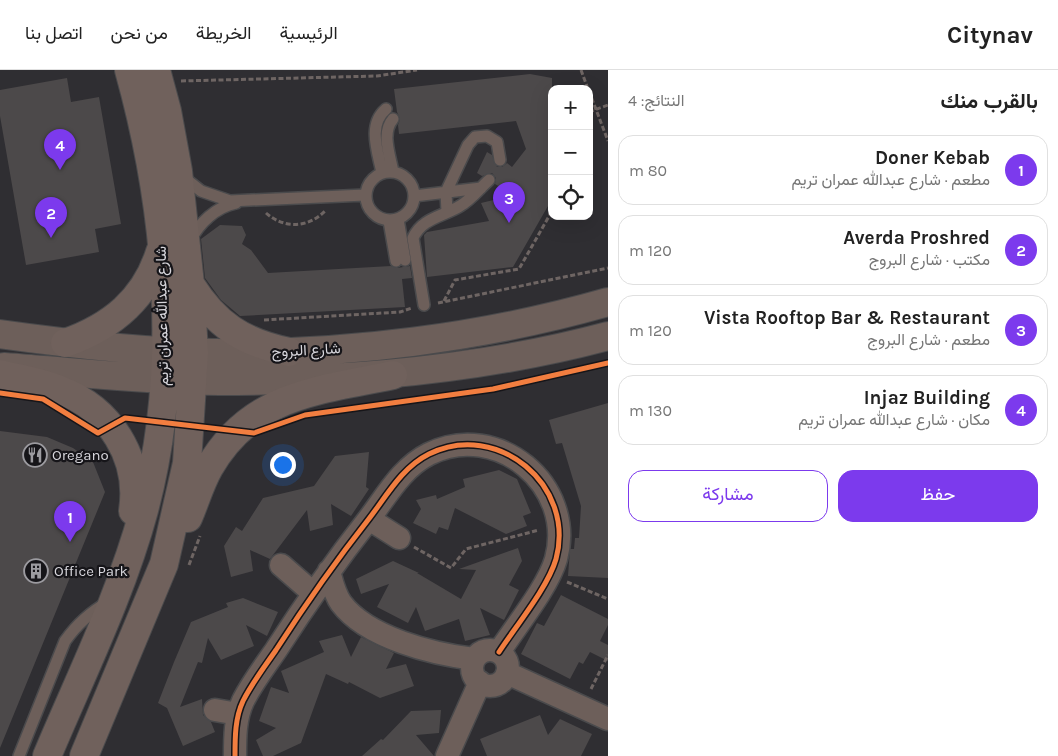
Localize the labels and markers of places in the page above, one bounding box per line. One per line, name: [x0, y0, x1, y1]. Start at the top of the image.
pin: 4: [44, 129, 76, 170]
pin: 3: [493, 182, 525, 223]
pin: 2: [35, 197, 67, 238]
restaurant icon: Oregano: [22, 442, 48, 468]
place label: Oregano: [52, 446, 109, 464]
pin: 1: [54, 501, 86, 542]
building icon: Office Park: [23, 558, 49, 584]
place label: Office Park: [54, 562, 128, 580]

